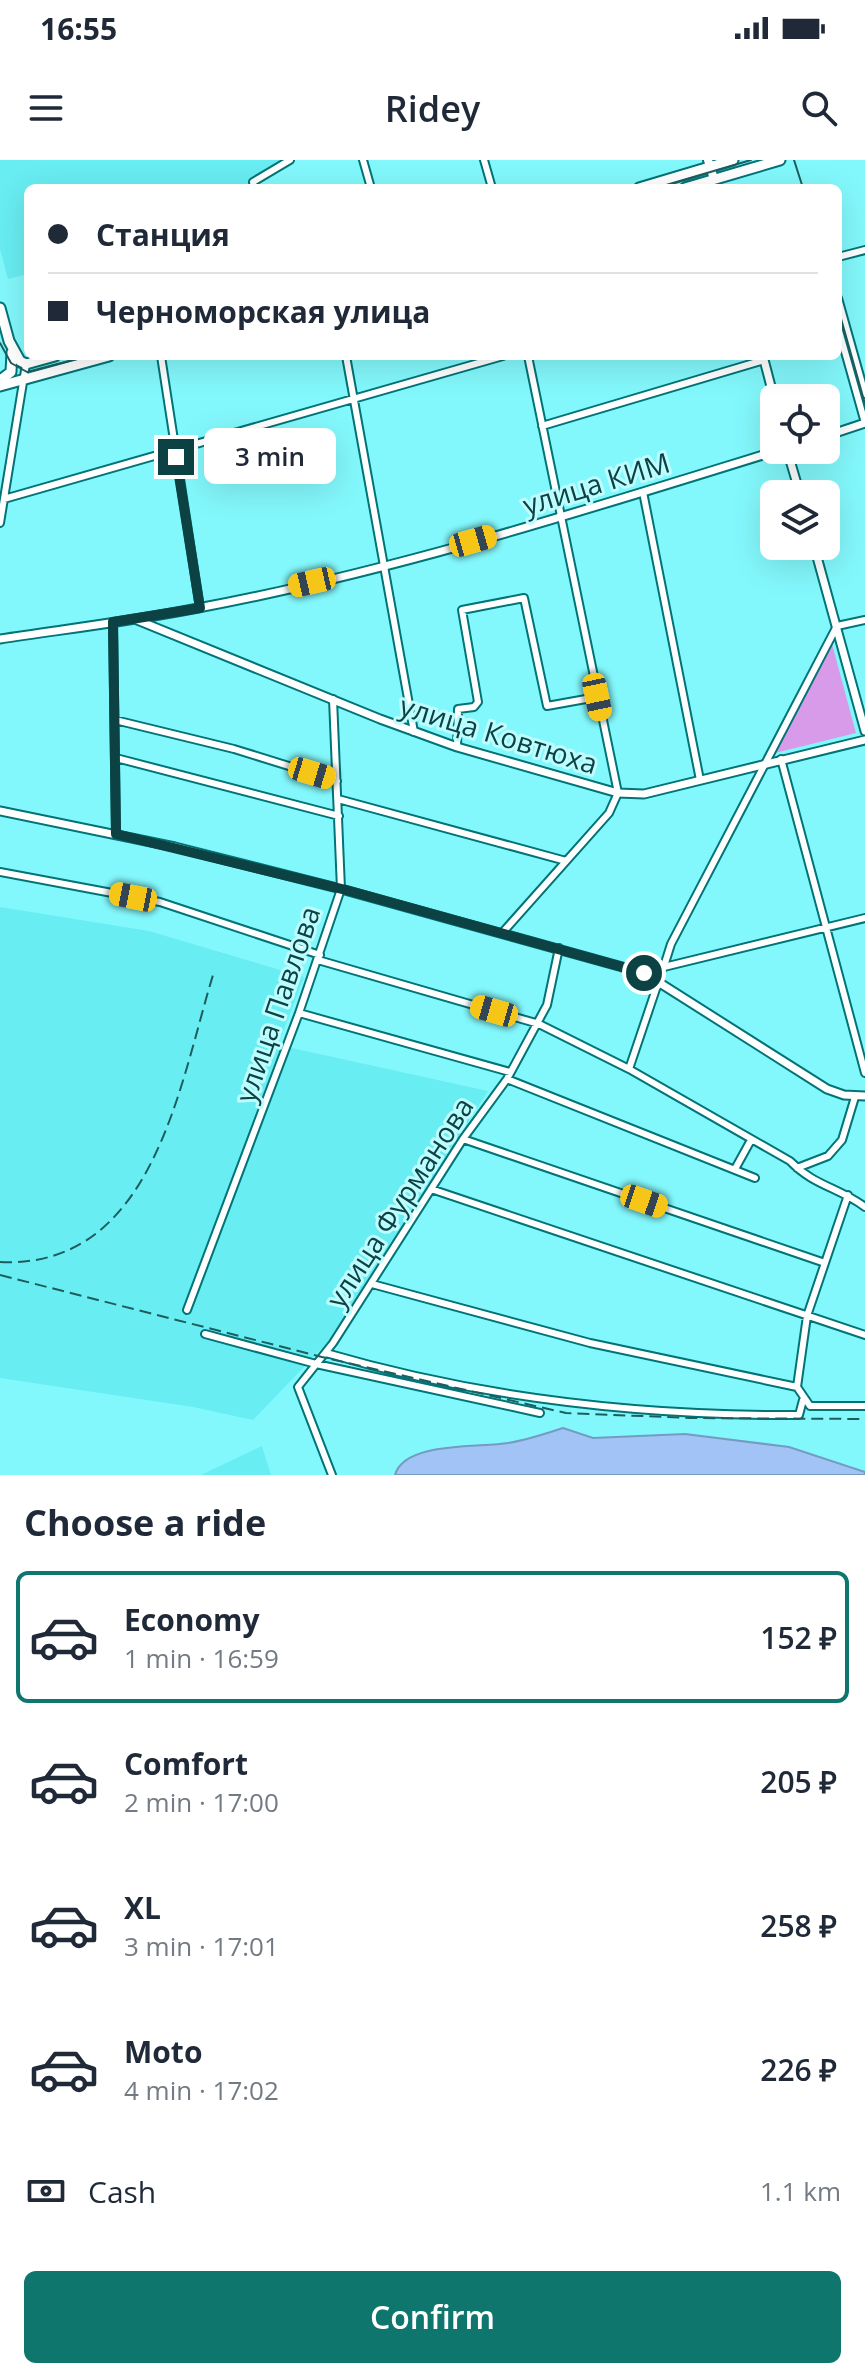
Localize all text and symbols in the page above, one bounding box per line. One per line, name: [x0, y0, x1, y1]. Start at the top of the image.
text: 16:55: [40, 8, 117, 49]
text: Ridey: [385, 84, 480, 133]
icon: menu: [24, 86, 68, 130]
icon: search: [797, 86, 841, 130]
text: Станция: [96, 214, 230, 255]
text: Черноморская улица: [96, 291, 430, 332]
map controls: [760, 384, 840, 560]
button: locate: [760, 384, 840, 464]
callout: 3 min: [204, 429, 336, 485]
text: 3 min: [235, 438, 305, 474]
route end: [158, 439, 194, 475]
street label: улица КИМ: [518, 443, 674, 523]
button: layers: [760, 480, 840, 560]
car: [447, 523, 499, 559]
car: [286, 565, 338, 599]
car: [580, 671, 614, 723]
street label: улица Ковтюха: [396, 686, 602, 782]
car: [286, 755, 338, 791]
car: [107, 881, 159, 913]
street label: улица Павлова: [226, 901, 328, 1107]
route start: [626, 955, 662, 991]
car: [468, 993, 520, 1029]
street label: улица Фурманова: [317, 1089, 481, 1315]
car: [617, 1182, 671, 1220]
text: Choose a ride: [24, 1498, 266, 1547]
text: Economy: [124, 1599, 260, 1640]
icon: car: [28, 1601, 100, 1673]
text: 152 ₽: [760, 1617, 837, 1658]
text: 1 min · 16:59: [124, 1640, 279, 1676]
text: Comfort: [124, 1743, 248, 1784]
icon: car: [28, 1745, 100, 1817]
text: 205 ₽: [760, 1761, 837, 1802]
text: 2 min · 17:00: [124, 1784, 279, 1820]
text: XL: [124, 1887, 161, 1928]
icon: car: [28, 1889, 100, 1961]
text: 258 ₽: [760, 1905, 837, 1946]
text: 3 min · 17:01: [124, 1928, 279, 1964]
text: Moto: [124, 2031, 202, 2072]
icon: car: [28, 2033, 100, 2105]
text: 226 ₽: [760, 2049, 837, 2090]
text: 4 min · 17:02: [124, 2072, 279, 2108]
icon: cash: [24, 2169, 68, 2213]
text: Cash: [88, 2171, 156, 2212]
text: 1.1 km: [760, 2173, 841, 2209]
button: Confirm: [24, 2271, 841, 2363]

